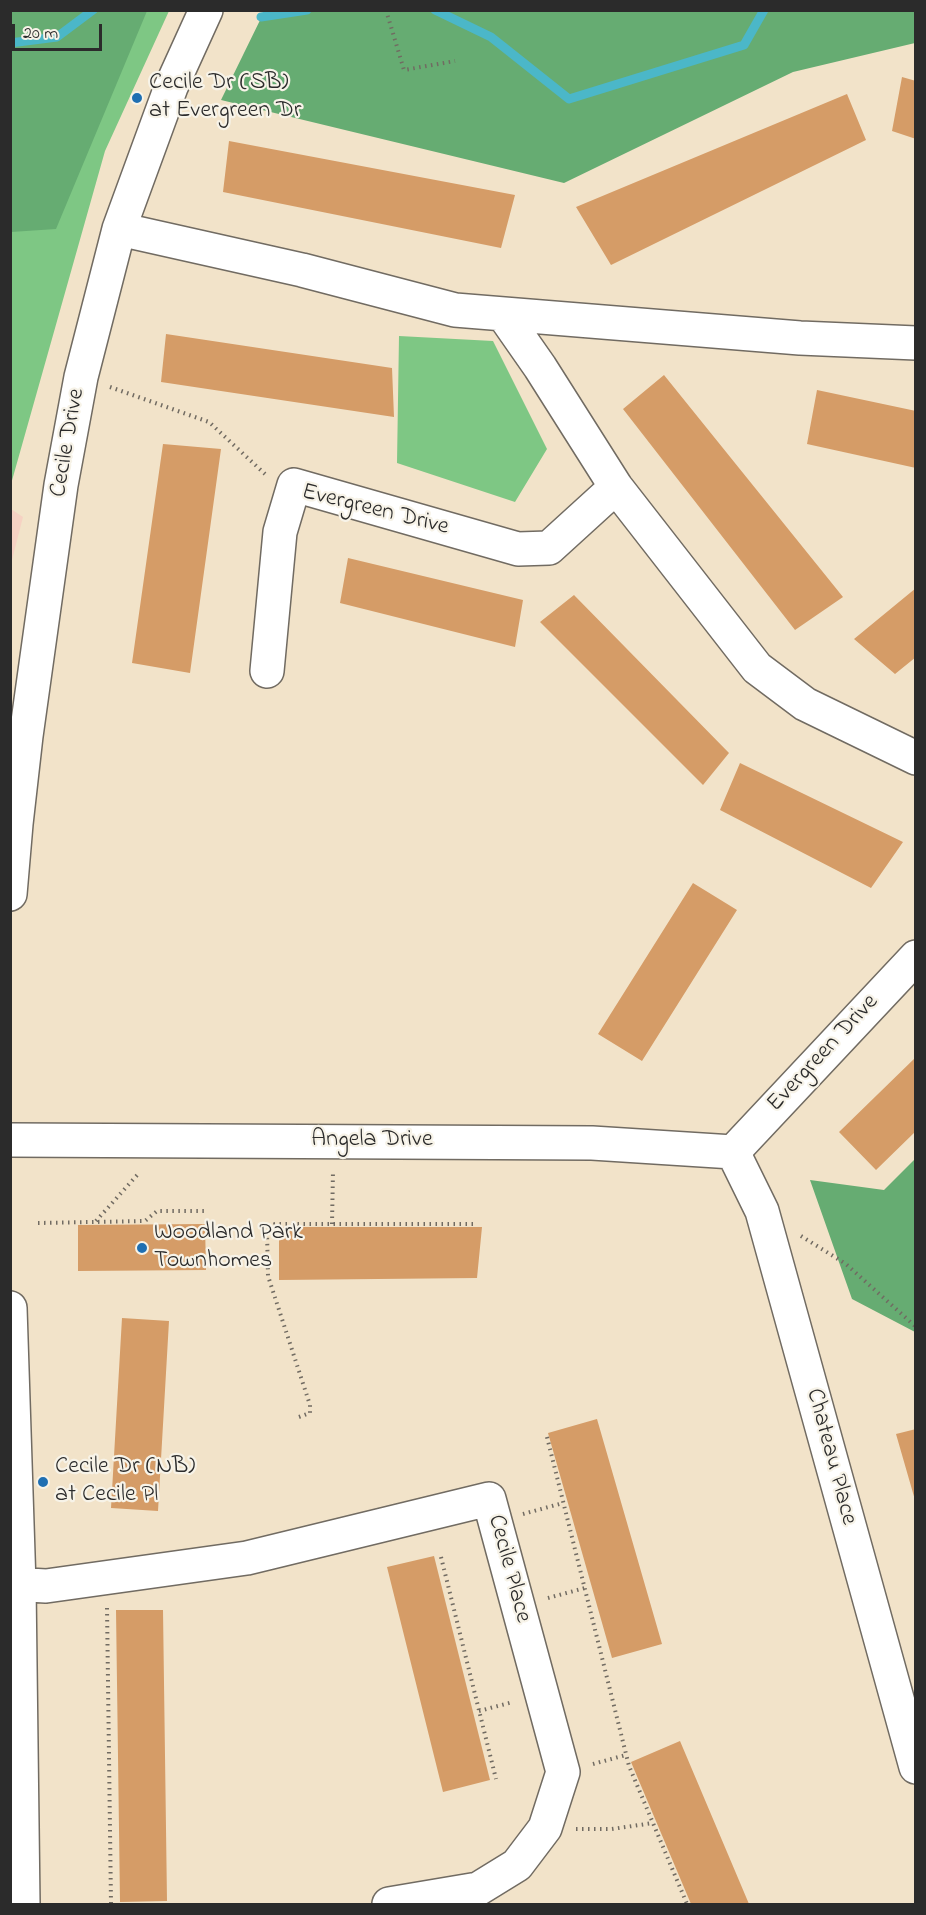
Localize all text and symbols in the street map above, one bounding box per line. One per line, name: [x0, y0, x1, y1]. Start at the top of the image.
scale bar: [15, 12, 105, 50]
text: 20 m: [23, 21, 58, 47]
place label: Cecile Dr (SB) at Evergreen Dr: [149, 70, 301, 126]
marker: Cecile Dr (SB) at Evergreen Dr: [130, 91, 144, 105]
street label: Cecile Drive: [45, 386, 93, 500]
street label: Evergreen Drive: [299, 479, 451, 543]
street label: Evergreen Drive: [762, 989, 886, 1119]
street label: Angela Drive: [311, 1127, 433, 1155]
place label: Woodland Park Townhomes: [154, 1220, 303, 1276]
marker: Woodland Park Townhomes: [135, 1241, 149, 1255]
street label: Chateau Place: [798, 1386, 862, 1528]
place label: Cecile Dr (NB) at Cecile Pl: [55, 1454, 195, 1510]
marker: Cecile Dr (NB) at Cecile Pl: [36, 1475, 50, 1489]
street label: Cecile Place: [480, 1512, 536, 1626]

